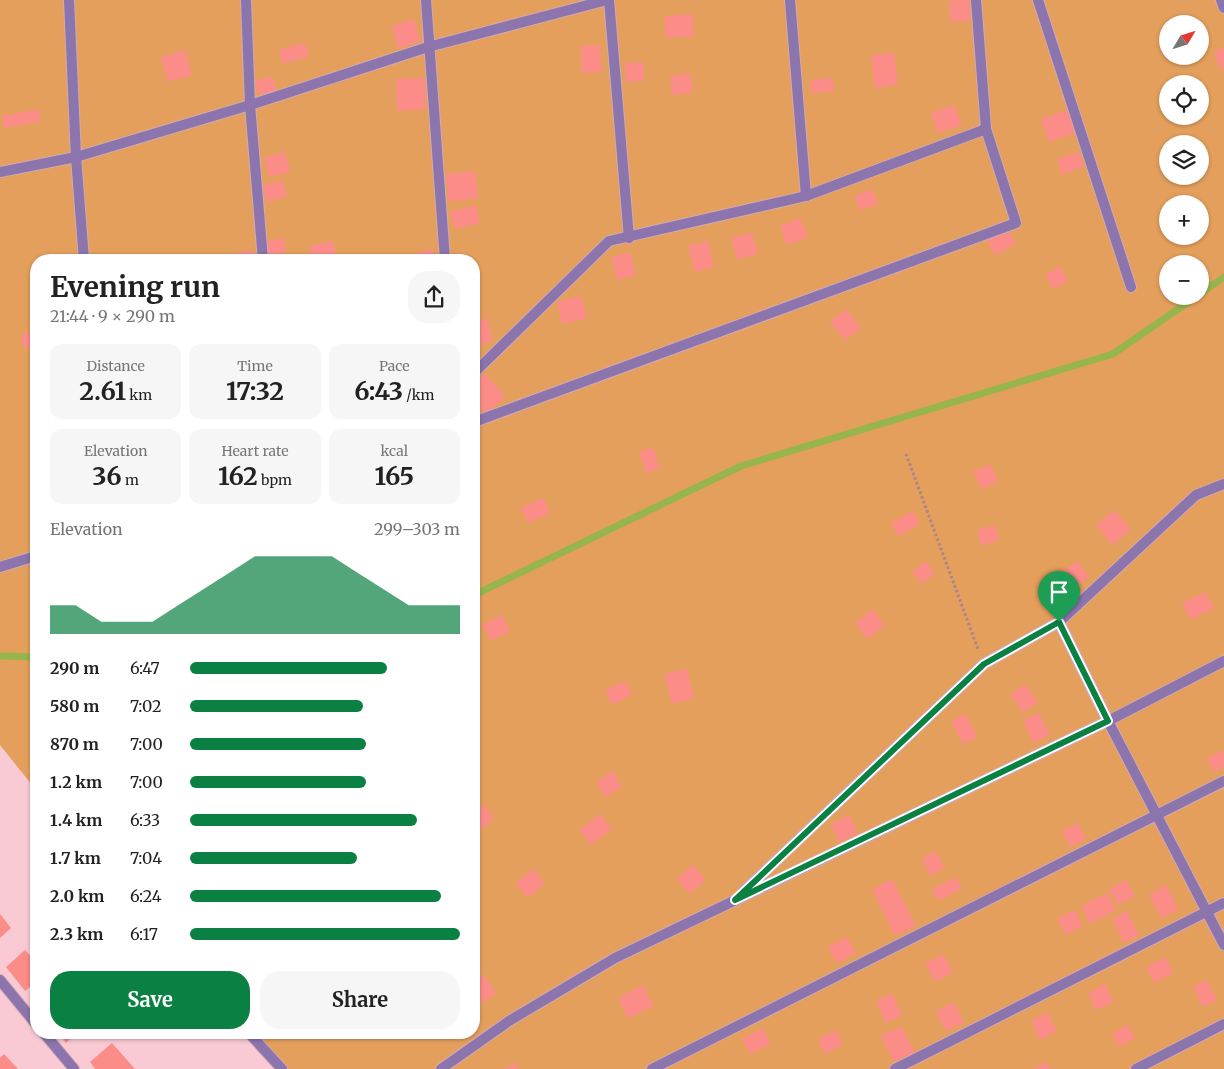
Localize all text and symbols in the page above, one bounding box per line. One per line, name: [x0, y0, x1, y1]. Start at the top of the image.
north arrow: [1159, 15, 1209, 65]
map controls: [1159, 15, 1209, 305]
button: locate: [1159, 75, 1209, 125]
button: layers: [1159, 135, 1209, 185]
button: +: [1159, 195, 1209, 245]
button: −: [1159, 255, 1209, 305]
text: Evening run: [50, 269, 220, 305]
button: share: [408, 271, 460, 323]
text: 21:44 · 9 × 290 m: [50, 306, 175, 326]
text: Distance: [86, 357, 145, 375]
text: Time: [237, 357, 273, 375]
text: Pace: [379, 357, 410, 375]
text: 2.61: [79, 375, 126, 407]
text: 17:32: [226, 375, 284, 407]
text: 6:43: [354, 375, 403, 407]
text: km: [126, 386, 152, 404]
text: /km: [403, 386, 435, 404]
text: Elevation: [84, 442, 147, 460]
text: Heart rate: [221, 442, 288, 460]
text: kcal: [381, 442, 408, 460]
text: 36: [92, 460, 122, 492]
text: 162: [218, 460, 258, 492]
text: 165: [374, 460, 414, 492]
text: m: [122, 471, 139, 489]
text: bpm: [258, 471, 292, 489]
text: Elevation: [50, 519, 123, 539]
text: 299–303 m: [374, 519, 460, 539]
pin: [1038, 571, 1080, 622]
icon: arrive: [1045, 578, 1073, 606]
text: 290 m: [50, 658, 99, 678]
text: 6:47: [130, 658, 160, 678]
text: 580 m: [50, 696, 99, 716]
text: 7:02: [130, 696, 161, 716]
text: 870 m: [50, 734, 99, 754]
text: 7:00: [130, 734, 163, 754]
text: 1.2 km: [50, 772, 102, 792]
text: 7:00: [130, 772, 163, 792]
text: 1.4 km: [50, 810, 102, 830]
text: 6:33: [130, 810, 160, 830]
text: 1.7 km: [50, 848, 101, 868]
text: 7:04: [130, 848, 162, 868]
text: 2.0 km: [50, 886, 104, 906]
text: 6:24: [130, 886, 162, 906]
text: 2.3 km: [50, 924, 103, 944]
text: 6:17: [130, 924, 158, 944]
button: Save: [50, 971, 250, 1029]
button: Share: [260, 971, 460, 1029]

